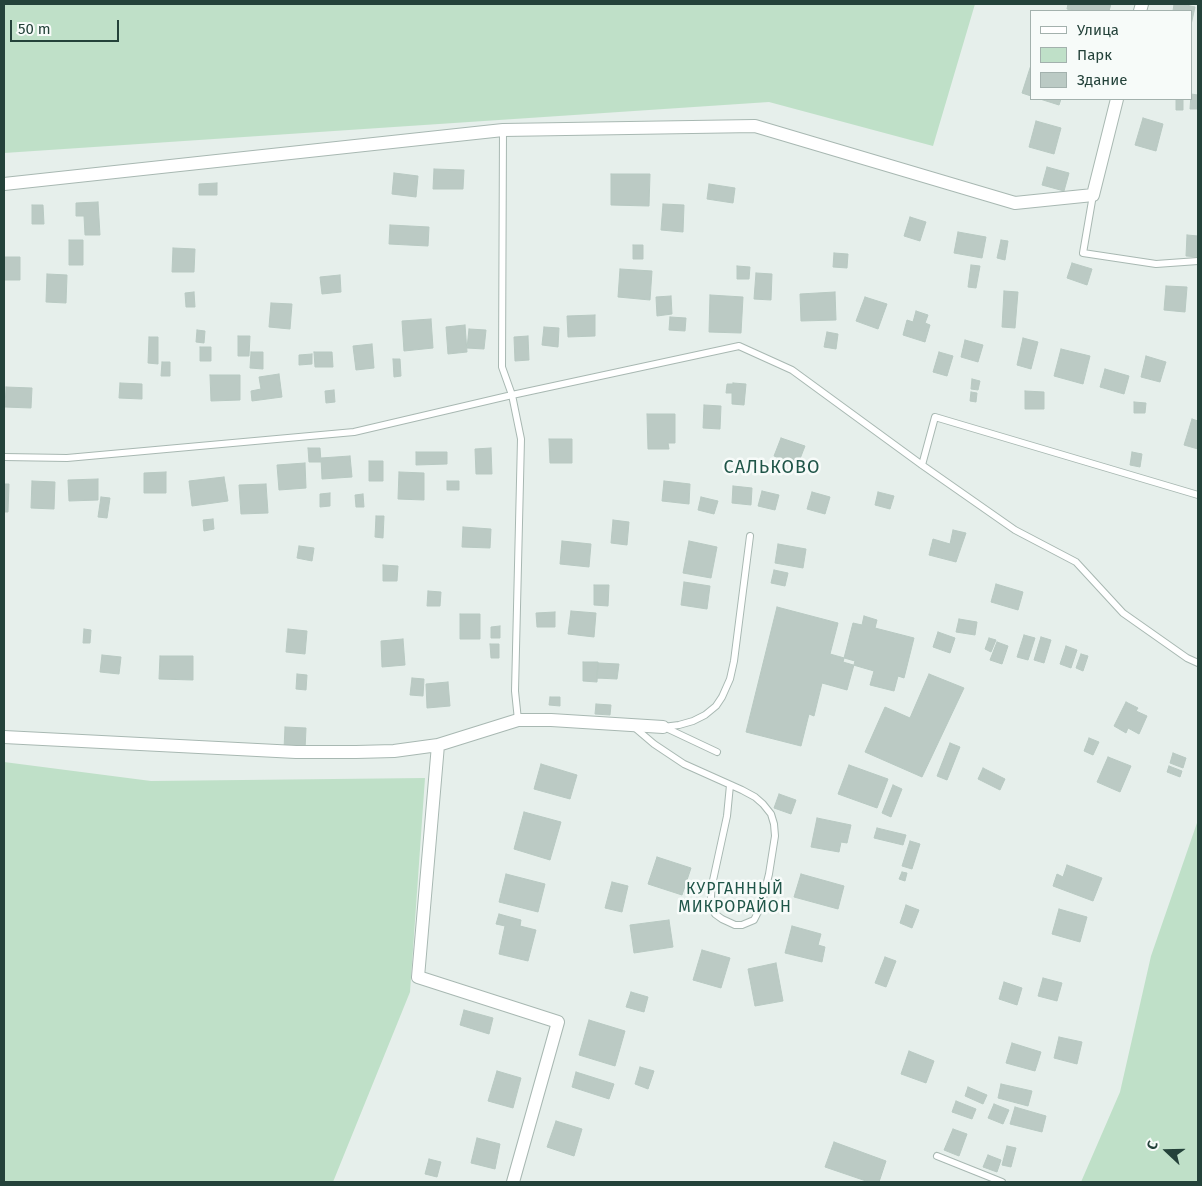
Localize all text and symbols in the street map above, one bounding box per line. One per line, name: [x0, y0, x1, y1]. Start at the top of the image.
scale bar: [12, 10, 121, 42]
legend: [1030, 10, 1192, 100]
text: 50 m: [18, 20, 51, 38]
text: Улица: [1077, 21, 1119, 39]
text: Парк: [1077, 46, 1112, 64]
text: Здание: [1077, 71, 1127, 89]
district label: САЛЬКОВО: [723, 457, 821, 479]
district label: КУРГАННЫЙ МИКРОРАЙОН: [677, 880, 793, 918]
north arrow: [1142, 1126, 1192, 1176]
text: С: [1143, 1139, 1162, 1152]

